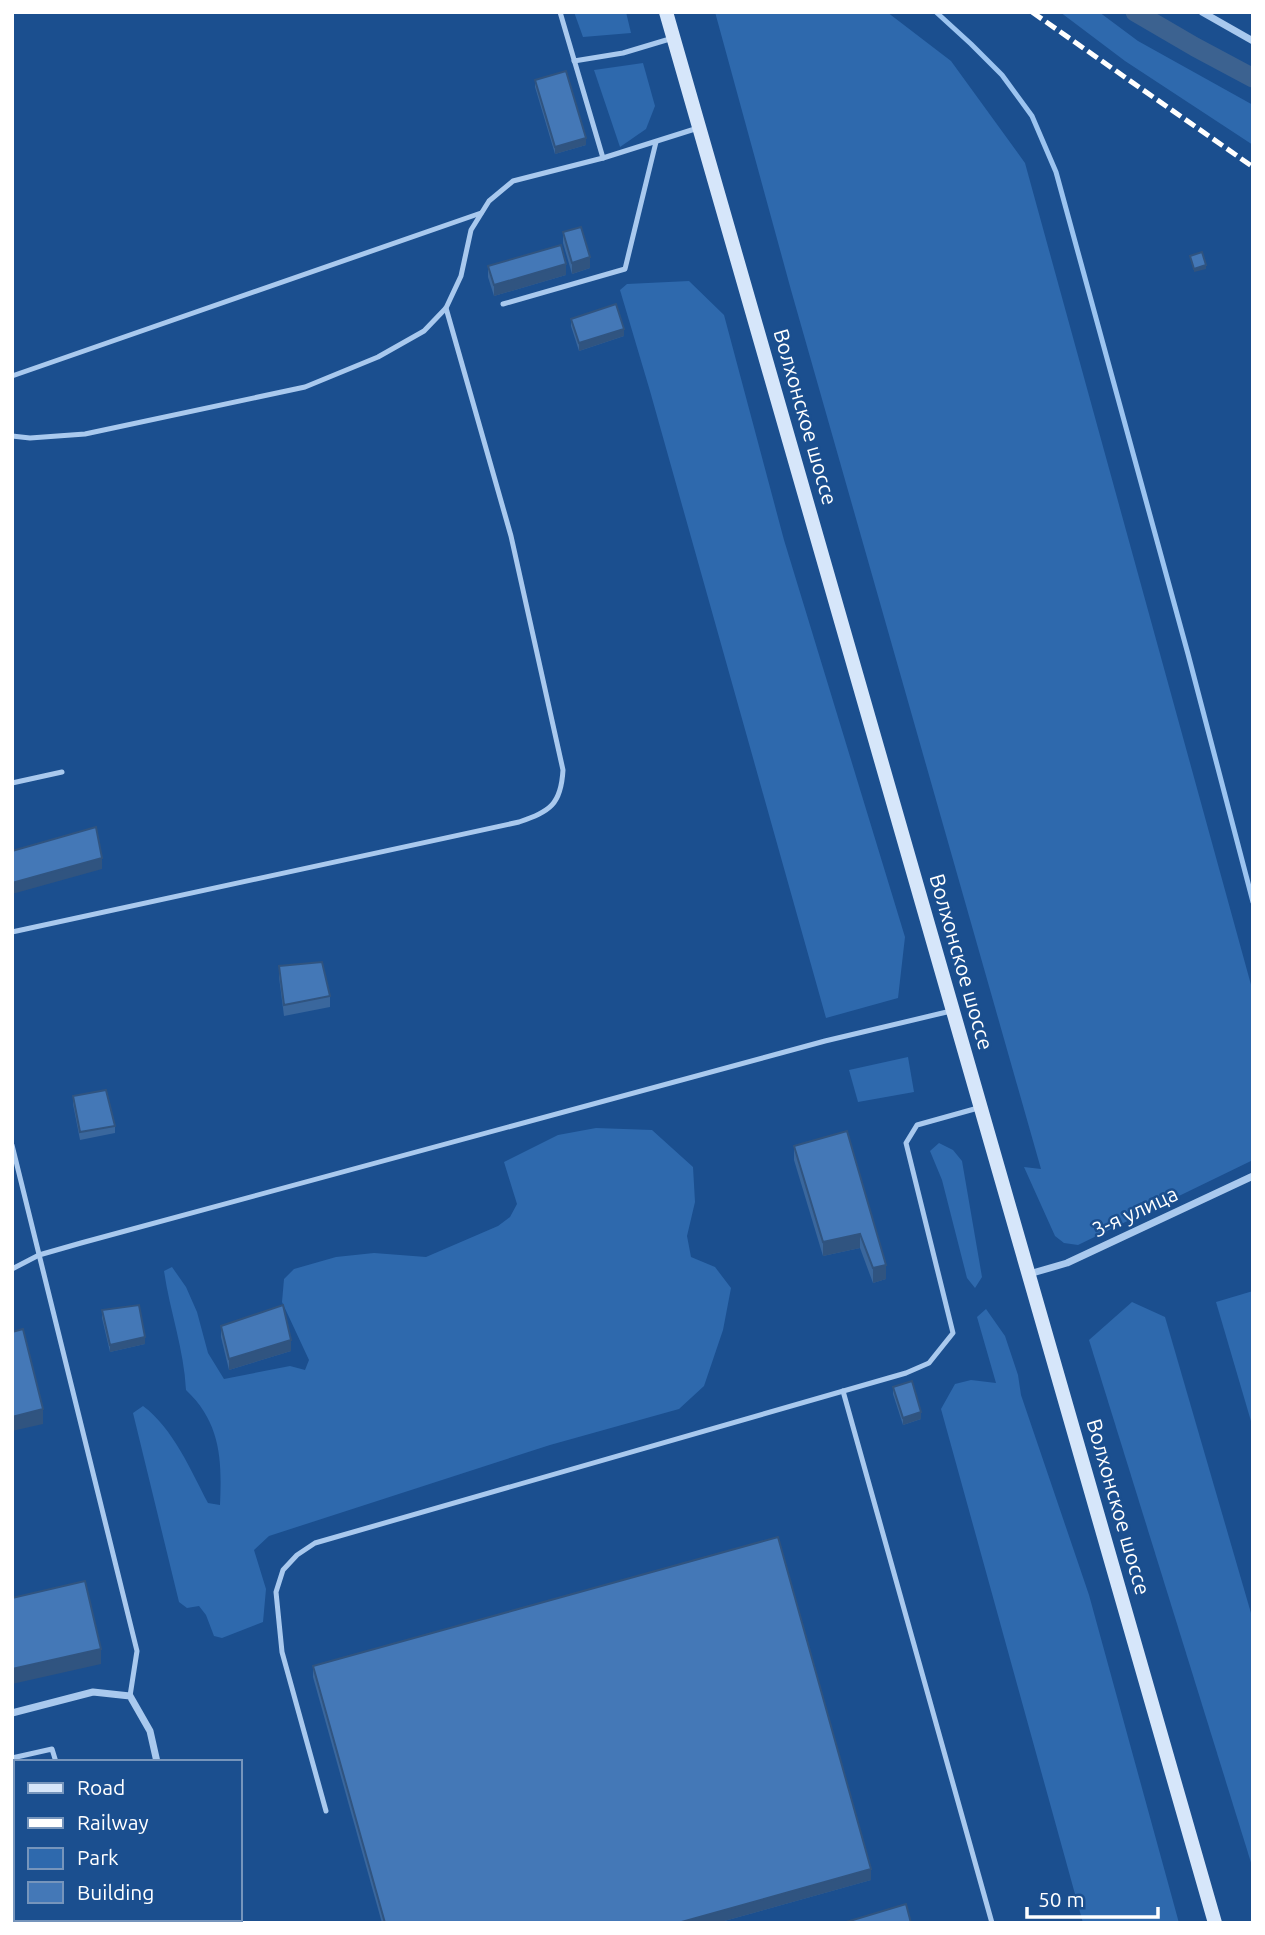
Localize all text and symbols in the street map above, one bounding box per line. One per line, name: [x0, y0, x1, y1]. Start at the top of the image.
street label: Волхонское шоссе: [769, 326, 843, 508]
street label: Волхонское шоссе: [925, 871, 999, 1053]
street label: 3-я улица: [1088, 1181, 1181, 1241]
street label: Волхонское шоссе: [1082, 1416, 1156, 1598]
legend: [14, 1760, 242, 1921]
text: Road: [77, 1775, 125, 1799]
text: Railway: [77, 1810, 149, 1834]
text: Park: [77, 1845, 119, 1869]
scale bar: [1027, 1876, 1158, 1920]
text: Building: [77, 1880, 154, 1904]
text: 50 m: [1038, 1887, 1085, 1911]

